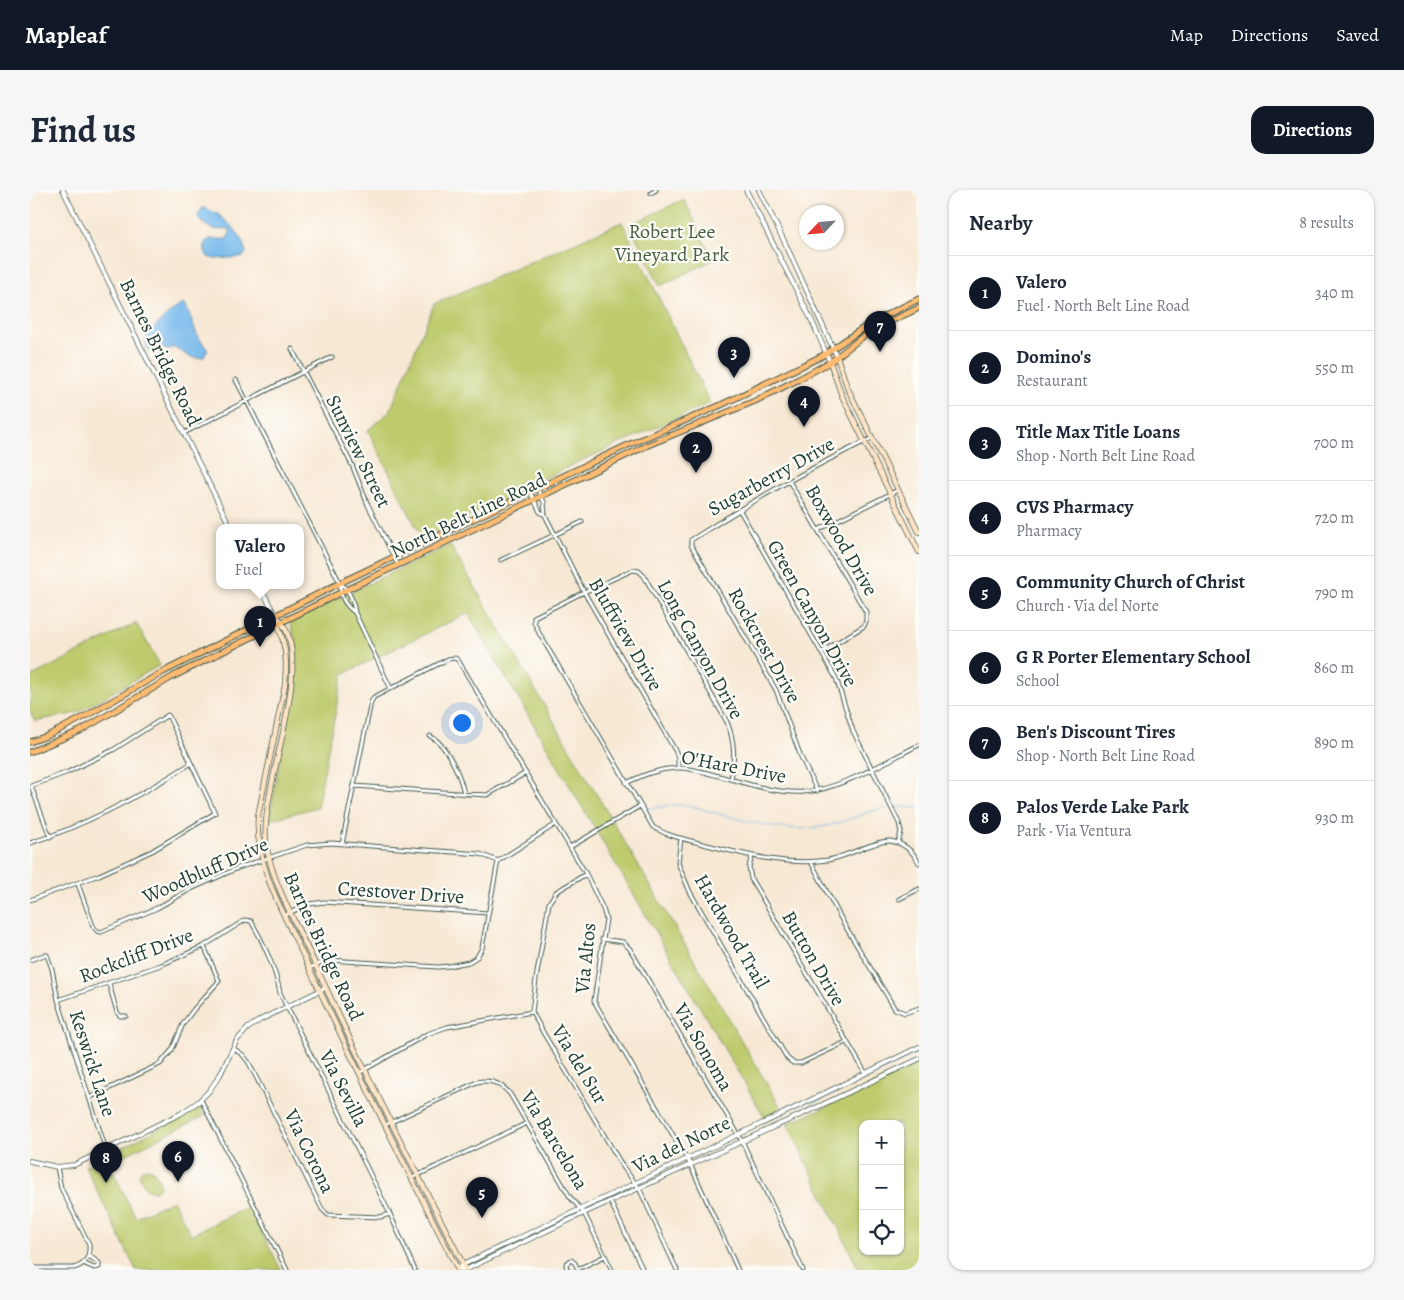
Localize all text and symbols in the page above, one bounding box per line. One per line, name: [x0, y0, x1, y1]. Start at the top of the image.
text: Mapleaf: [25, 19, 107, 51]
text: Map: [1170, 23, 1203, 47]
text: Directions: [1231, 23, 1308, 47]
text: Saved: [1336, 23, 1379, 47]
text: Find us: [30, 106, 136, 154]
button: Directions: [1251, 106, 1374, 154]
north arrow: [799, 205, 844, 250]
text: Nearby: [969, 209, 1032, 237]
text: 8 results: [1299, 212, 1354, 234]
park label: Robert Lee Vineyard Park: [614, 218, 729, 268]
text: Valero: [1016, 269, 1067, 295]
street label: Barnes Bridge Road: [113, 274, 208, 431]
text: 1: [982, 282, 988, 304]
text: 340 m: [1315, 282, 1354, 304]
text: Fuel · North Belt Line Road: [1016, 295, 1190, 317]
pin: 7: [864, 311, 896, 352]
pin: 3: [718, 337, 750, 378]
text: Domino's: [1016, 344, 1091, 370]
text: 2: [981, 357, 989, 379]
text: 550 m: [1315, 357, 1354, 379]
text: Restaurant: [1016, 370, 1088, 392]
pin: 4: [788, 386, 820, 427]
street label: Sunview Street: [320, 390, 398, 513]
text: Title Max Title Loans: [1016, 419, 1180, 445]
street label: Sugarberry Drive: [703, 431, 839, 522]
pin: 2: [680, 432, 712, 473]
text: 3: [982, 432, 988, 454]
text: 700 m: [1314, 432, 1354, 454]
text: Shop · North Belt Line Road: [1016, 445, 1195, 467]
street label: North Belt Line Road: [386, 466, 551, 565]
street label: Boxwood Drive: [799, 480, 884, 601]
text: CVS Pharmacy: [1016, 494, 1133, 520]
text: 4: [981, 507, 989, 529]
text: 720 m: [1315, 507, 1354, 529]
text: Pharmacy: [1016, 520, 1082, 542]
popup: [216, 524, 304, 589]
text: Valero: [235, 533, 285, 559]
street label: Green Canyon Drive: [761, 535, 864, 692]
text: Fuel: [235, 559, 262, 581]
text: Community Church of Christ: [1016, 569, 1245, 595]
street label: Bluffview Drive: [582, 573, 669, 696]
street label: Long Canyon Drive: [651, 575, 750, 724]
text: 5: [982, 582, 988, 604]
text: 790 m: [1315, 582, 1354, 604]
street label: Rockcrest Drive: [722, 583, 807, 708]
text: Church · Via del Norte: [1016, 595, 1159, 617]
pin: 1: [244, 606, 276, 647]
text: G R Porter Elementary School: [1016, 644, 1251, 670]
text: 6: [981, 657, 989, 679]
text: 860 m: [1314, 657, 1354, 679]
text: School: [1016, 670, 1059, 692]
your location: [449, 710, 475, 736]
text: Ben's Discount Tires: [1016, 719, 1176, 745]
text: 7: [982, 732, 988, 754]
text: 890 m: [1314, 732, 1354, 754]
street label: O'Hare Drive: [679, 743, 789, 790]
text: Shop · North Belt Line Road: [1016, 745, 1195, 767]
text: Palos Verde Lake Park: [1016, 794, 1189, 820]
text: 8: [981, 807, 989, 829]
text: 930 m: [1315, 807, 1354, 829]
text: Park · Via Ventura: [1016, 820, 1132, 842]
street label: Woodbluff Drive: [137, 831, 272, 911]
street label: Barnes Bridge Road: [277, 867, 370, 1025]
street label: Hardwood Trail: [688, 869, 775, 994]
street label: Crestover Drive: [337, 875, 465, 910]
street label: Button Drive: [775, 906, 852, 1011]
street label: Rockcliff Drive: [75, 921, 197, 990]
street label: Via Altos: [568, 921, 603, 996]
street label: Via Sonoma: [667, 997, 740, 1097]
street label: Keswick Lane: [63, 1006, 122, 1120]
street label: Via del Sur: [545, 1019, 614, 1109]
street label: Via Sevilla: [312, 1044, 375, 1132]
street label: Via Barcelona: [514, 1085, 595, 1195]
street label: Via Corona: [277, 1104, 342, 1198]
street label: Via del Norte: [627, 1109, 735, 1180]
map controls: [859, 1120, 904, 1255]
button: +: [859, 1120, 904, 1165]
pin: 6: [162, 1141, 194, 1182]
pin: 8: [90, 1142, 122, 1183]
button: −: [859, 1165, 904, 1210]
pin: 5: [466, 1177, 498, 1218]
button: locate: [859, 1210, 904, 1255]

